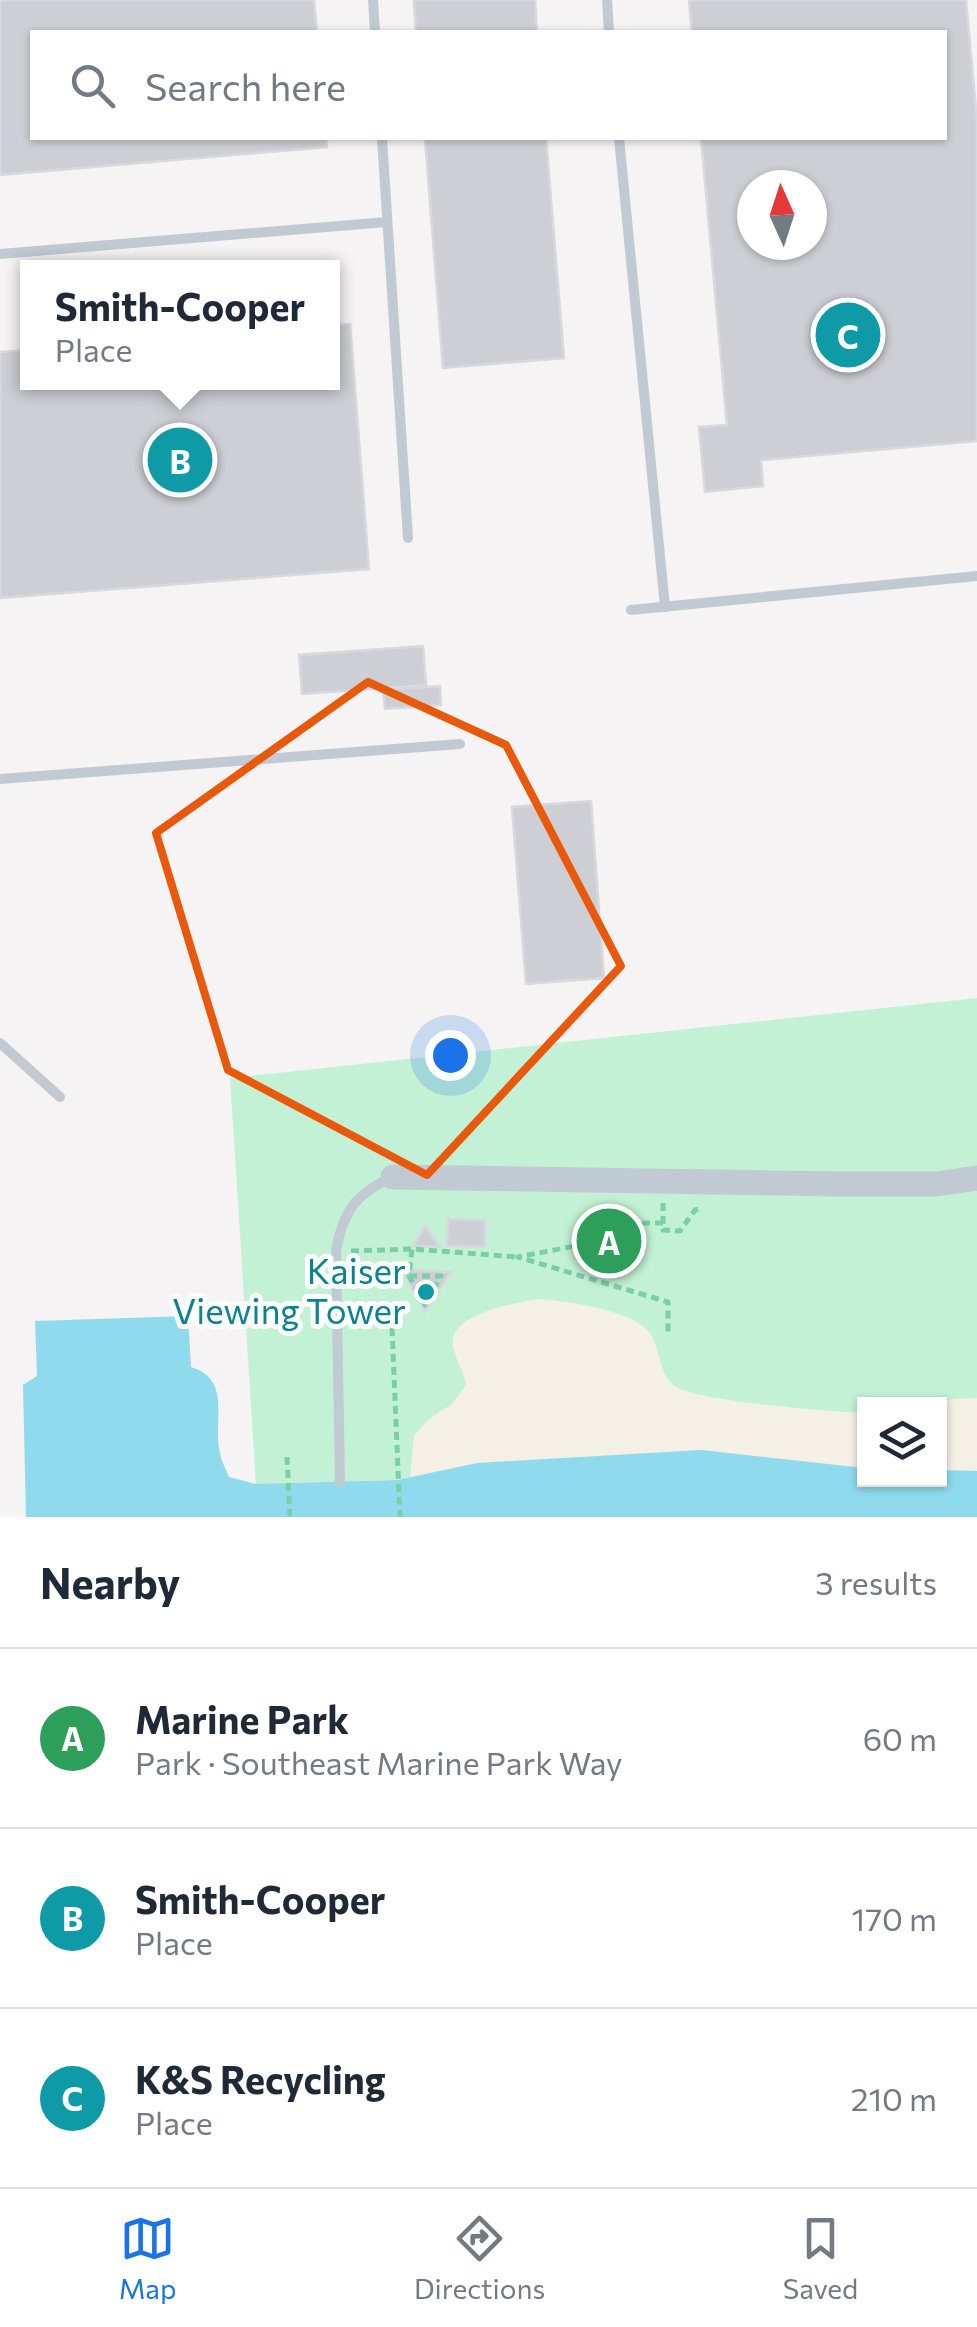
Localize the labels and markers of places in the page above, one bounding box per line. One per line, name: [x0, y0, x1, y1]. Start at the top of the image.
pin: C: [816, 298, 880, 372]
pin: B: [148, 422, 212, 498]
pin: A: [576, 1204, 642, 1278]
place label: Kaiser Viewing Tower: [172, 1248, 406, 1331]
marker: Kaiser Viewing Tower: [415, 1281, 437, 1303]

